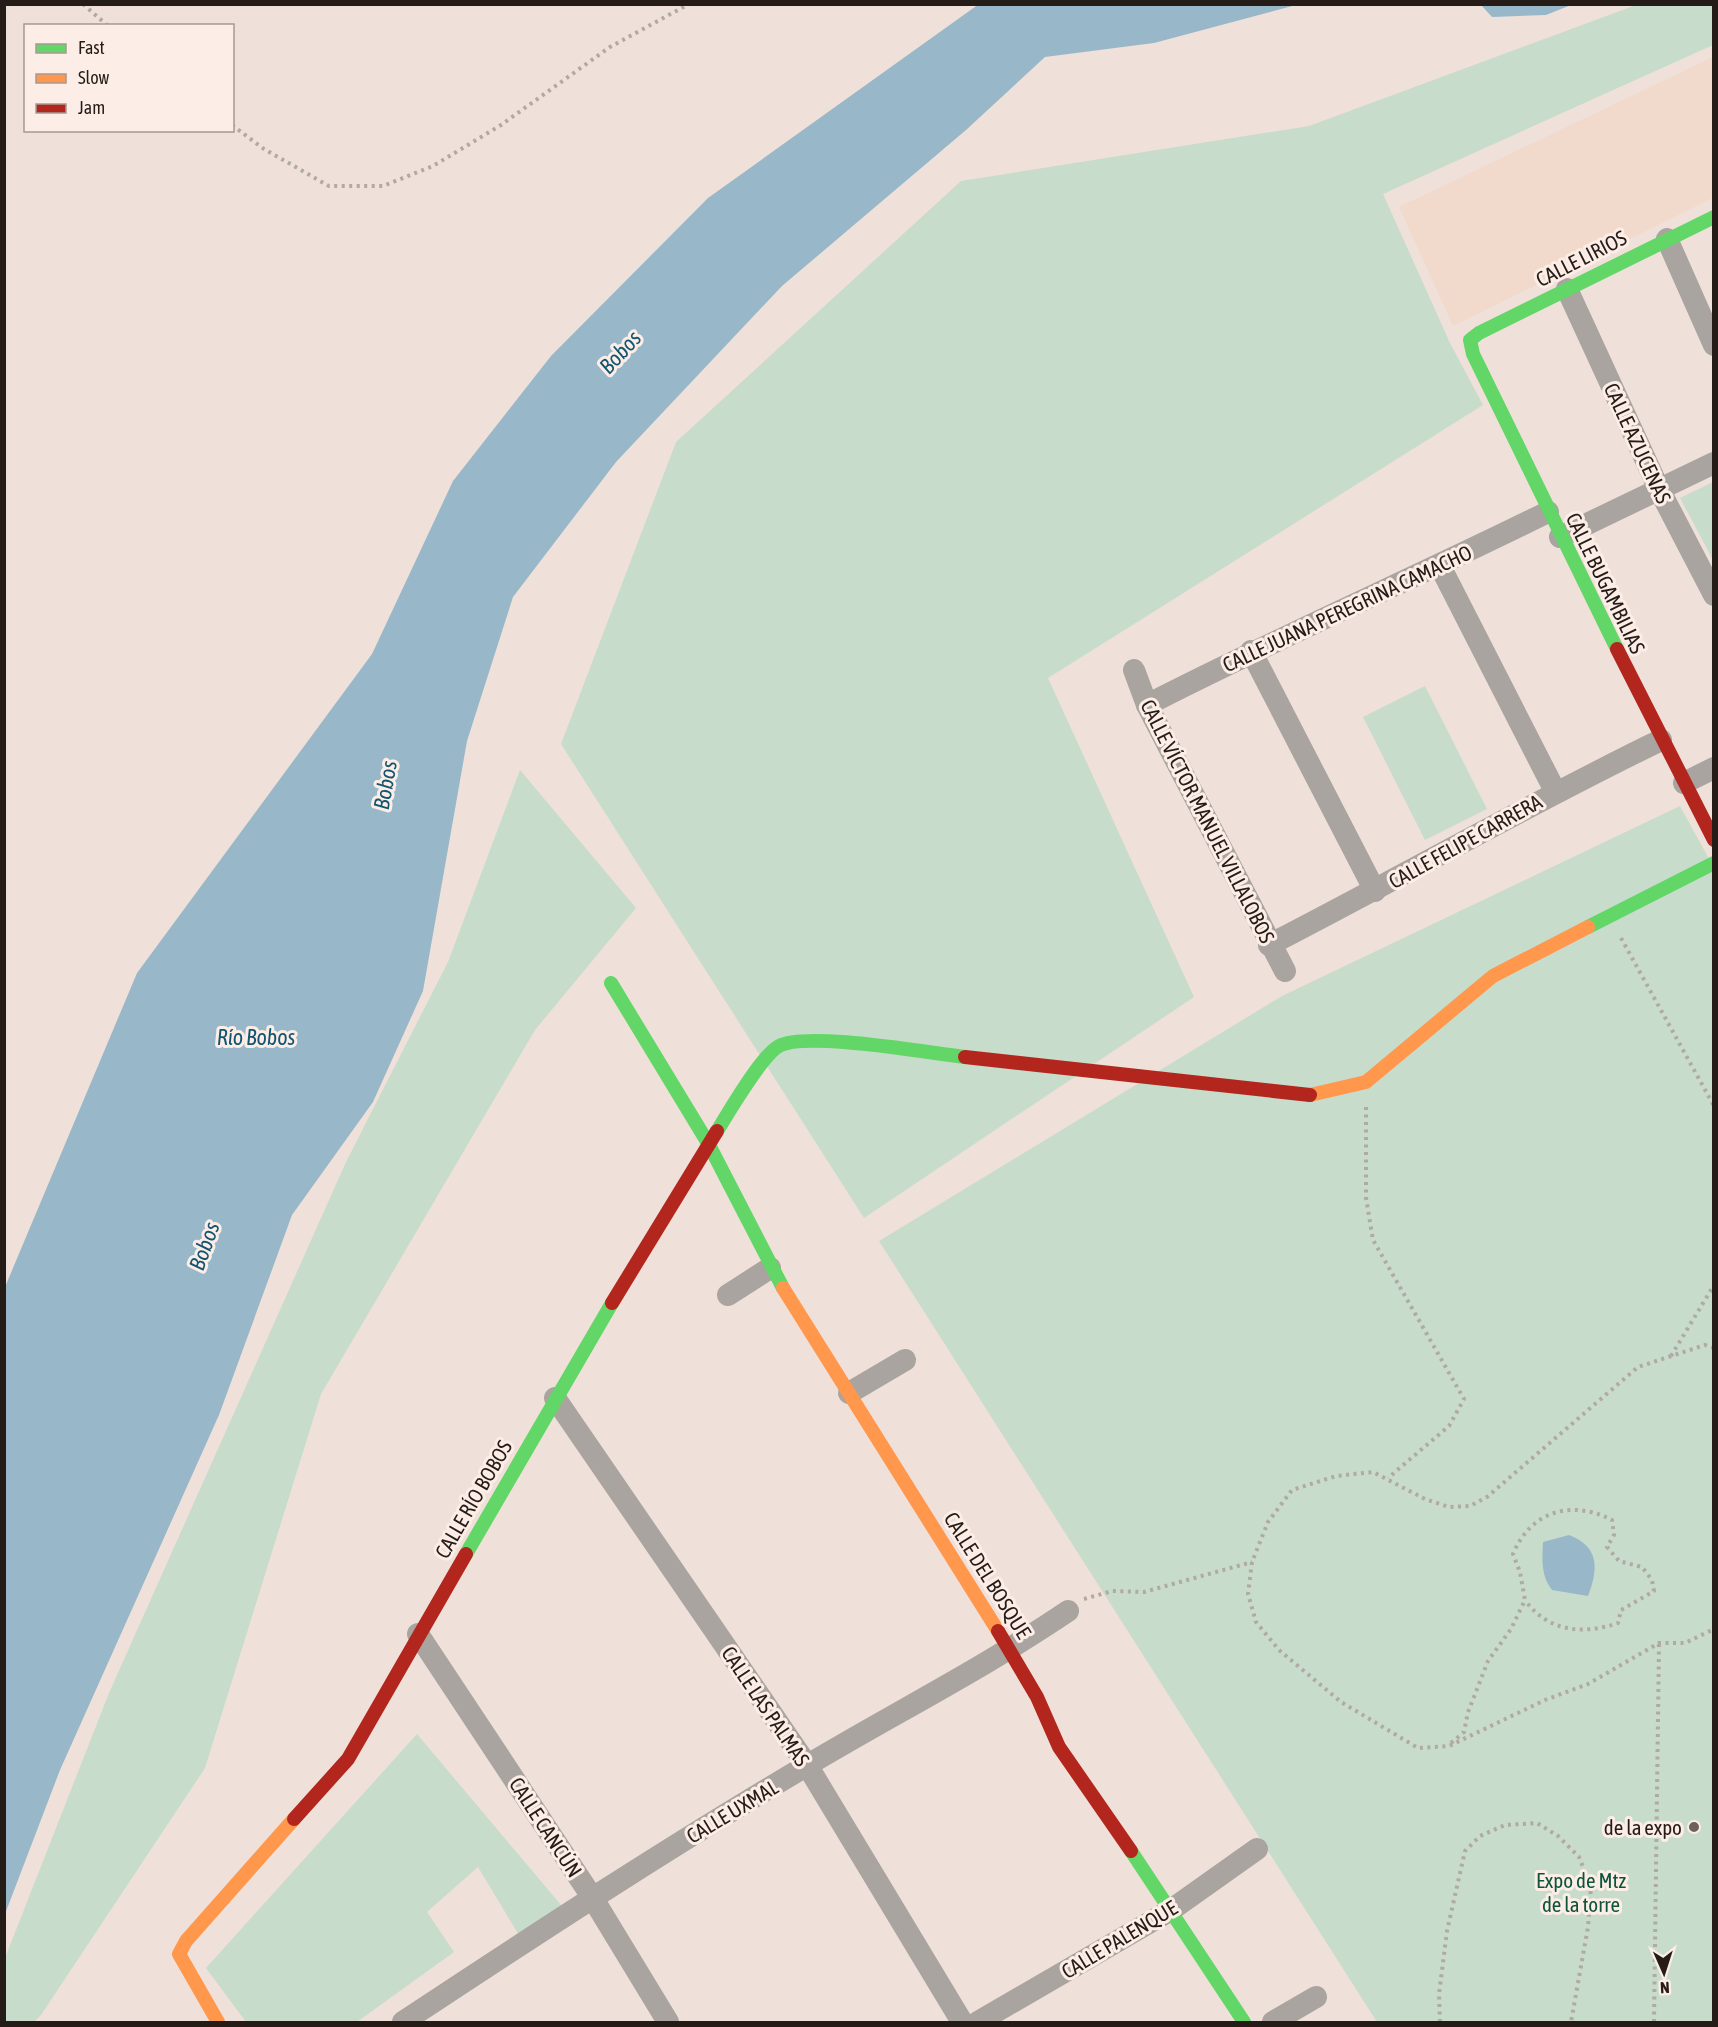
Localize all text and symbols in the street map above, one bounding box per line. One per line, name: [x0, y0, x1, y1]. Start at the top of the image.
legend: [24, 24, 234, 132]
text: Fast: [78, 37, 105, 58]
text: Slow: [78, 67, 109, 88]
text: Jam: [78, 97, 105, 118]
street label: CALLE LIRIOS: [1532, 225, 1630, 291]
water label: Bobos: [594, 325, 646, 379]
street label: CALLE AZUCENAS: [1600, 379, 1676, 507]
street label: CALLE BUGAMBILIAS: [1562, 509, 1651, 657]
street label: CALLE JUANA PEREGRINA CAMACHO: [1219, 540, 1475, 676]
street label: CALLE VÍCTOR MANUEL VILLALOBOS: [1136, 695, 1280, 947]
water label: Bobos: [368, 758, 402, 812]
street label: CALLE FELIPE CARRERA: [1384, 789, 1546, 893]
water label: Río Bobos: [217, 1024, 296, 1050]
water label: Bobos: [183, 1218, 225, 1274]
street label: CALLE RÍO BOBOS: [430, 1436, 516, 1562]
street label: CALLE DEL BOSQUE: [940, 1508, 1036, 1643]
street label: CALLE LAS PALMAS: [717, 1642, 815, 1770]
street label: CALLE CANCÚN: [505, 1773, 587, 1881]
street label: CALLE UXMAL: [682, 1774, 782, 1848]
place label: de la expo: [1604, 1815, 1682, 1839]
marker: de la expo: [1687, 1820, 1701, 1834]
park label: Expo de Mtz de la torre: [1536, 1868, 1627, 1916]
street label: CALLE PALENQUE: [1057, 1895, 1181, 1983]
north arrow: [1634, 1943, 1694, 2003]
text: N: [1660, 1979, 1670, 1997]

